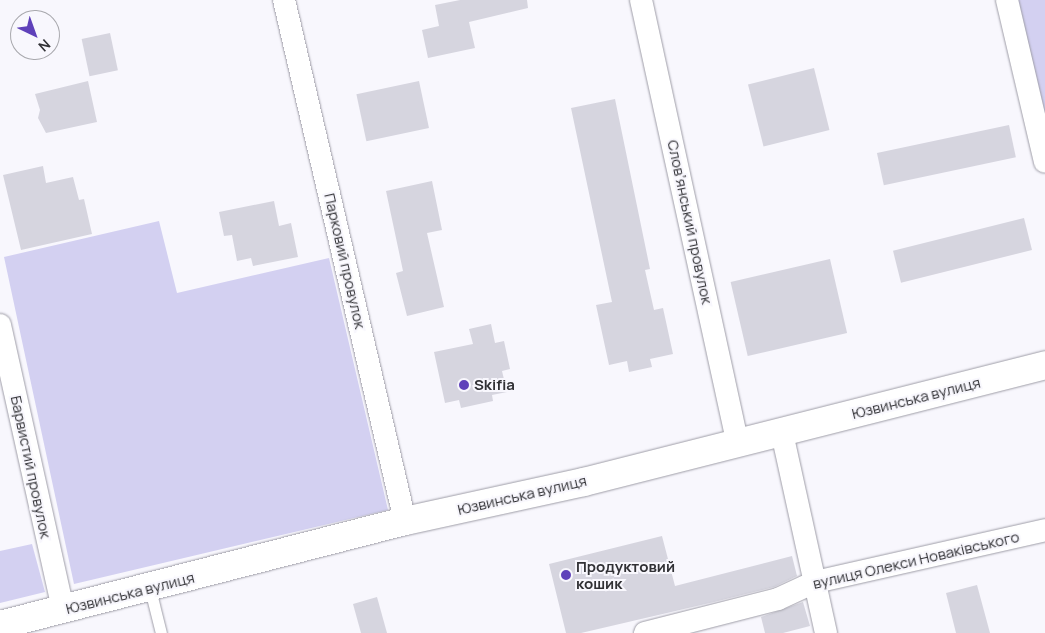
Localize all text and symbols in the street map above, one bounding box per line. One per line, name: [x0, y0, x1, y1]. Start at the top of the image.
north arrow: [10, 10, 60, 60]
text: N: [35, 35, 55, 56]
street label: Словʼянський провулок: [664, 138, 716, 306]
street label: Парковий провулок: [321, 191, 369, 331]
street label: Юзвинська вулиця: [850, 373, 982, 423]
place label: Skifia: [474, 376, 515, 394]
marker: Skifia: [458, 379, 470, 391]
street label: Барвистий провулок: [7, 394, 55, 540]
street label: Юзвинська вулиця: [456, 471, 588, 519]
street label: вулиця Олекси Новаківського: [811, 527, 1021, 593]
place label: Продуктовий кошик: [576, 557, 675, 592]
street label: Юзвинська вулиця: [64, 568, 196, 618]
marker: Продуктовий кошик: [560, 569, 572, 581]

